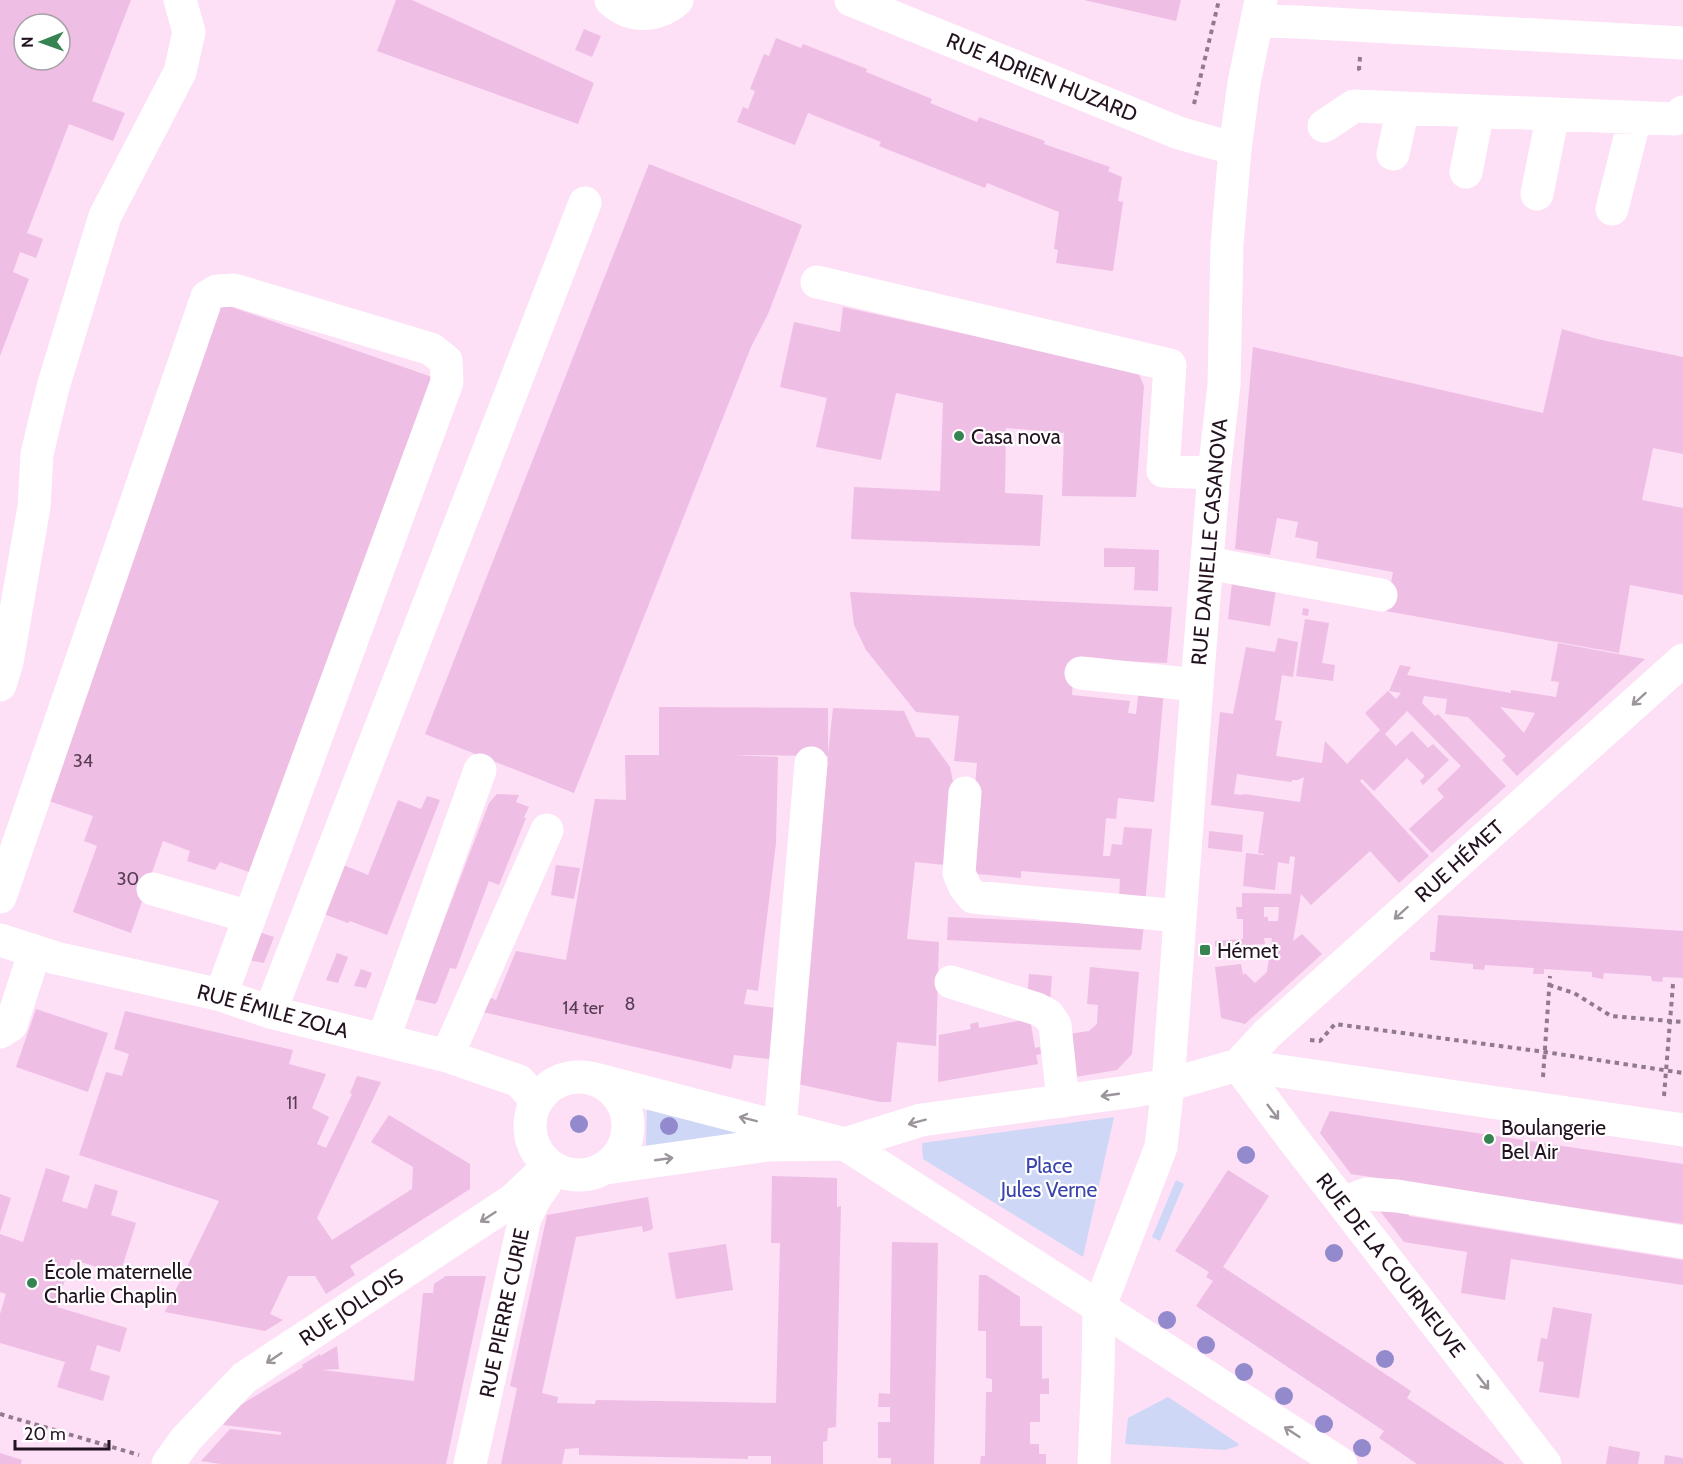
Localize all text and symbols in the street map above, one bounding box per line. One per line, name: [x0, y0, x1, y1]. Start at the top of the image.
north arrow: [12, 12, 72, 72]
street label: RUE ADRIEN HUZARD: [943, 27, 1141, 127]
text: N: [18, 36, 37, 48]
street label: RUE DANIELLE CASANOVA: [1186, 417, 1232, 667]
place label: Casa nova: [971, 424, 1061, 449]
marker: Casa nova: [952, 429, 966, 443]
one-way arrow: [1632, 692, 1647, 706]
house number: 34: [73, 750, 93, 772]
street label: RUE HÉMET: [1410, 815, 1508, 907]
house number: 30: [117, 868, 139, 890]
one-way arrow: [1394, 906, 1409, 920]
place label: Hémet: [1217, 938, 1279, 963]
marker: Hémet: [1198, 943, 1212, 957]
street label: RUE ÉMILE ZOLA: [195, 979, 352, 1043]
house number: 8: [625, 993, 635, 1015]
house number: 14 ter: [562, 997, 604, 1019]
one-way arrow: [1101, 1089, 1121, 1100]
house number: 11: [286, 1092, 298, 1114]
one-way arrow: [1267, 1103, 1279, 1119]
one-way arrow: [738, 1112, 757, 1124]
place label: Boulangerie Bel Air: [1501, 1115, 1606, 1164]
one-way arrow: [908, 1116, 927, 1128]
marker: Boulangerie Bel Air: [1482, 1132, 1496, 1146]
park label: Place Jules Verne: [1000, 1153, 1098, 1202]
one-way arrow: [654, 1154, 674, 1165]
street label: RUE DE LA COURNEUVE: [1311, 1168, 1471, 1362]
one-way arrow: [480, 1210, 497, 1223]
street label: RUE PIERRE CURIE: [474, 1226, 534, 1400]
place label: École maternelle Charlie Chaplin: [44, 1259, 193, 1308]
street label: RUE JOLLOIS: [294, 1263, 408, 1351]
marker: École maternelle Charlie Chaplin: [25, 1276, 39, 1290]
one-way arrow: [266, 1352, 283, 1364]
one-way arrow: [1476, 1374, 1489, 1390]
scale bar: [15, 1413, 110, 1451]
text: 20 m: [24, 1423, 66, 1445]
one-way arrow: [1284, 1426, 1300, 1438]

